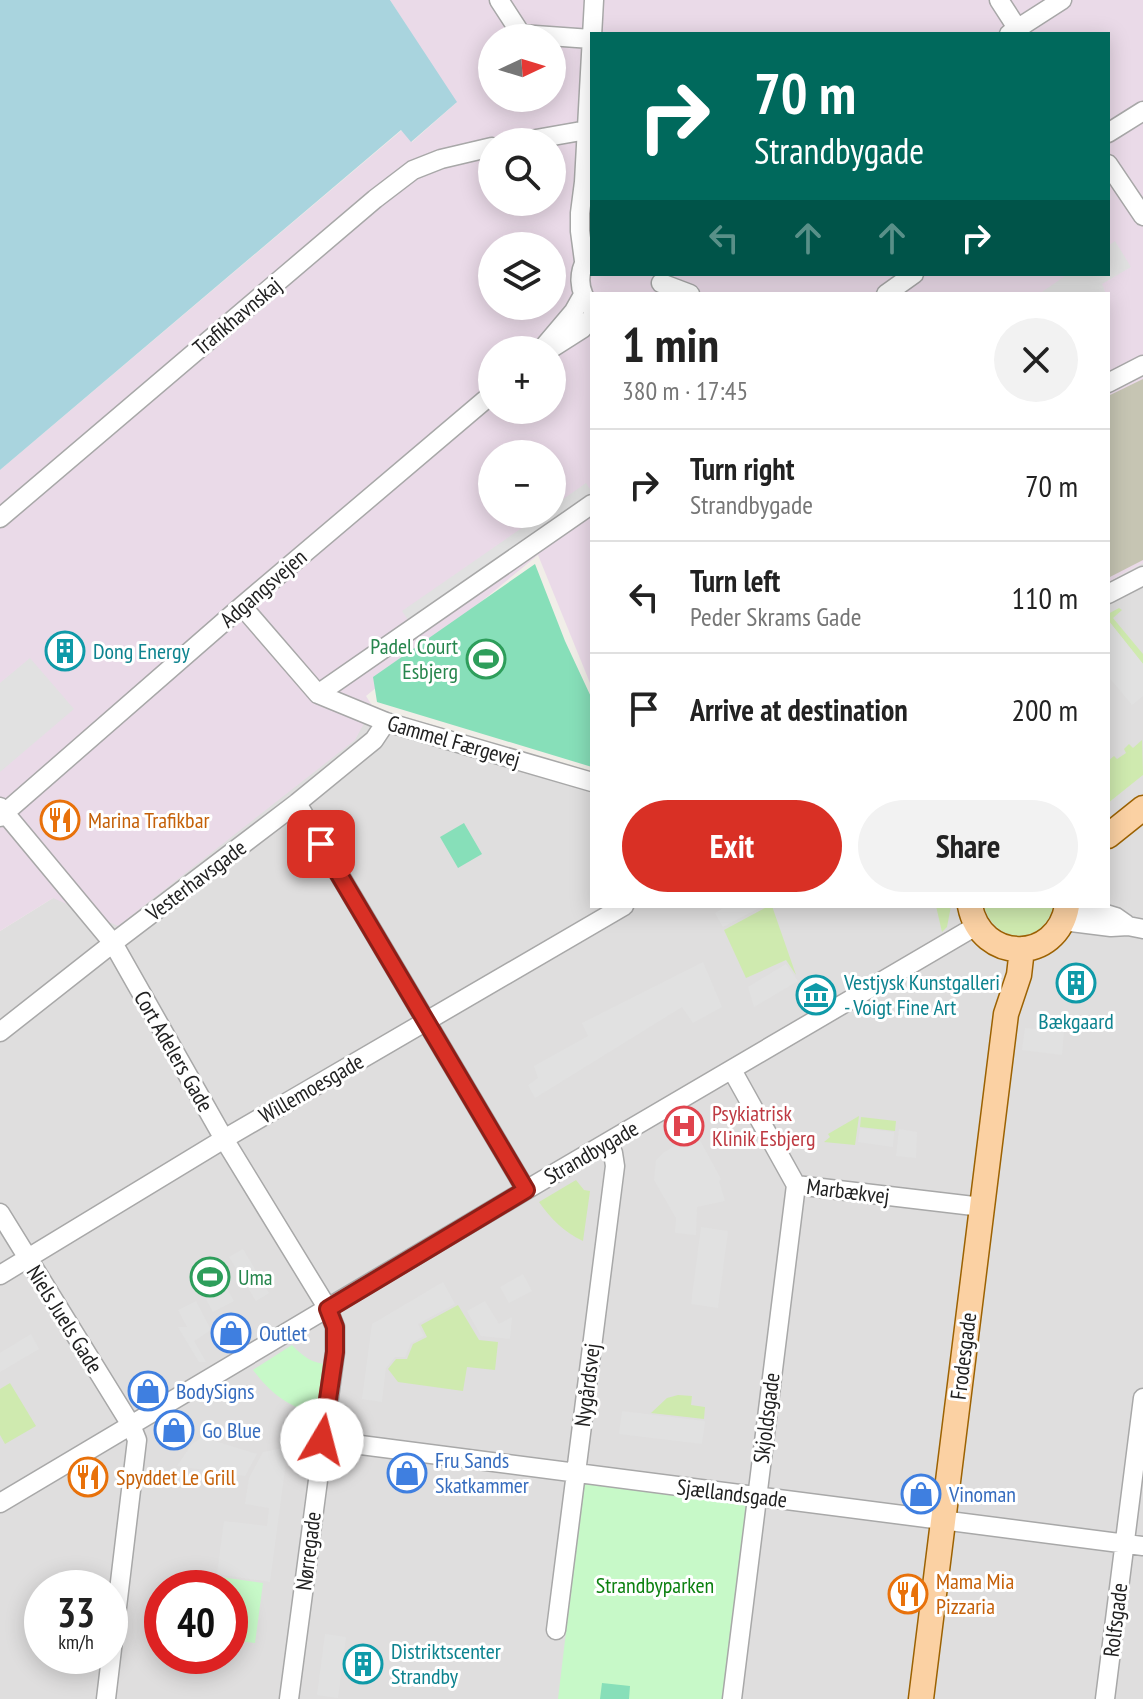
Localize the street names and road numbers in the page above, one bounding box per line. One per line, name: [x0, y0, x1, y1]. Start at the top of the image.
street label: Trafikhavnskaj: [187, 271, 287, 361]
street label: Adgangsvejen: [214, 543, 312, 633]
street label: Gammel Færgevej: [384, 709, 524, 773]
street label: Vesterhavsgade: [140, 833, 252, 927]
street label: Cort Adelers Gade: [128, 985, 220, 1117]
street label: Willemoesgade: [254, 1047, 368, 1129]
street label: Strandbygade: [539, 1114, 643, 1190]
street label: Marbækvej: [805, 1172, 891, 1210]
street label: Niels Juels Gade: [21, 1260, 109, 1378]
street label: Frodesgade: [944, 1311, 982, 1401]
street label: Nygårdsvej: [568, 1342, 606, 1428]
street label: Skjoldsgade: [747, 1371, 785, 1465]
street label: Sjællandsgade: [675, 1472, 789, 1514]
street label: Nørregade: [289, 1510, 327, 1592]
street label: Rolfsgade: [1097, 1581, 1133, 1659]

